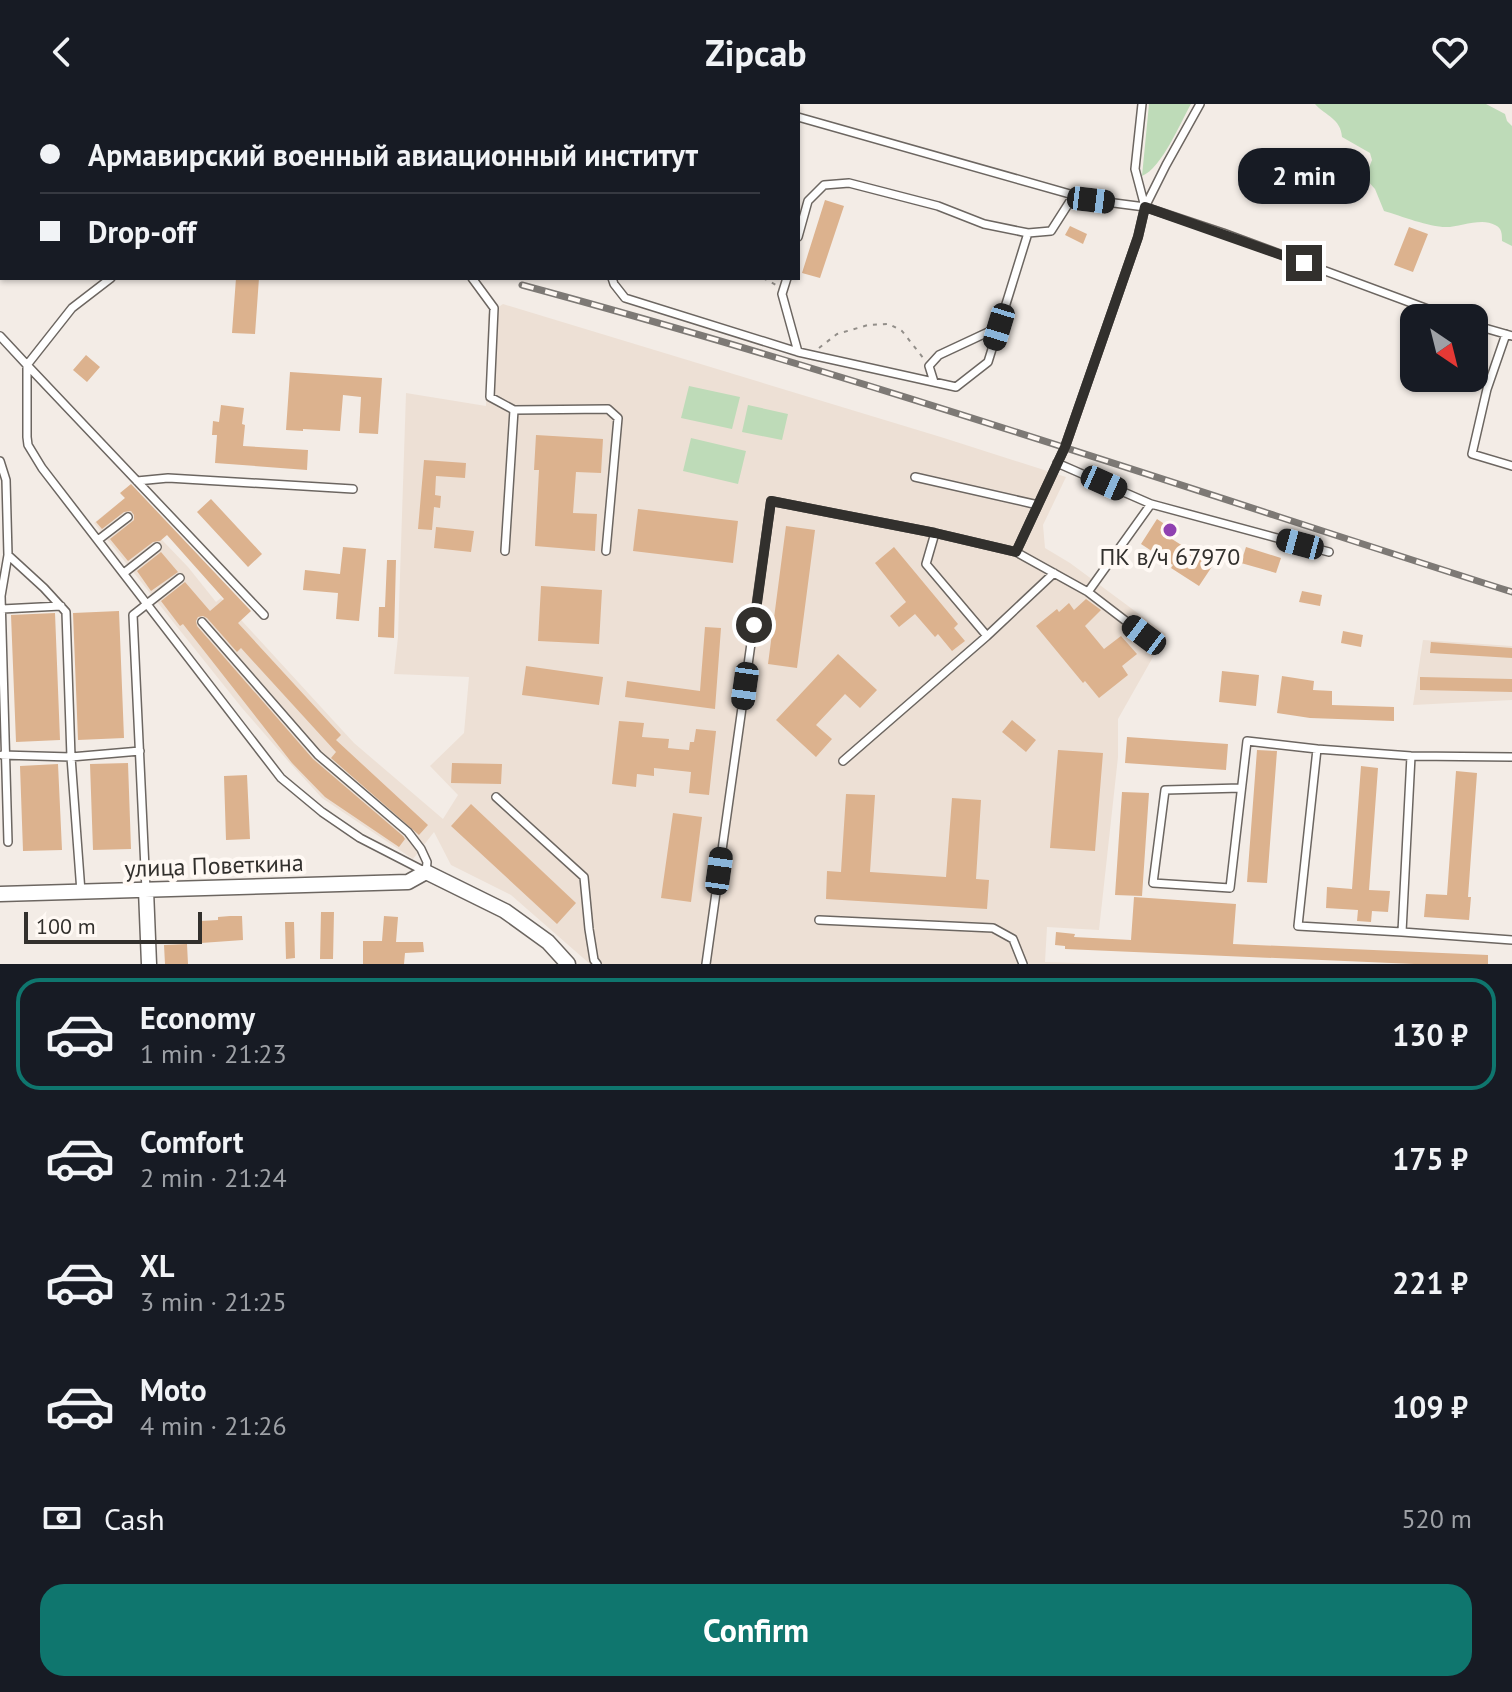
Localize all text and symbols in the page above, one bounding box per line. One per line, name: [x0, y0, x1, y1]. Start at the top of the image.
text: Zipcab: [705, 29, 807, 76]
icon: back: [40, 30, 84, 74]
icon: heart: [1428, 30, 1472, 74]
text: Армавирский военный авиационный институт: [88, 135, 698, 174]
callout: 2 min: [1238, 147, 1370, 203]
text: 2 min: [1272, 159, 1336, 192]
car: [1066, 185, 1116, 215]
text: Drop-off: [88, 212, 196, 251]
route end: [1286, 245, 1322, 281]
car: [981, 301, 1017, 353]
north arrow: [1400, 304, 1488, 392]
map controls: [1400, 304, 1488, 392]
car: [1077, 462, 1131, 504]
marker: ПК в/ч 67970: [1161, 521, 1179, 539]
car: [1274, 526, 1326, 562]
place label: ПК в/ч 67970: [1100, 541, 1240, 572]
route start: [736, 607, 772, 643]
car: [1118, 611, 1170, 659]
car: [730, 661, 760, 711]
car: [704, 846, 734, 896]
street label: улица Поветкина: [124, 847, 304, 884]
scale bar: [24, 908, 202, 944]
text: 100 m: [36, 912, 96, 940]
icon: car: [44, 998, 116, 1070]
text: Economy: [140, 998, 255, 1037]
text: 130 ₽: [1392, 1015, 1468, 1054]
text: 1 min · 21:23: [140, 1037, 287, 1070]
icon: car: [44, 1122, 116, 1194]
text: Comfort: [140, 1122, 243, 1161]
text: 175 ₽: [1392, 1139, 1468, 1178]
text: 2 min · 21:24: [140, 1161, 287, 1194]
icon: car: [44, 1246, 116, 1318]
text: XL: [140, 1246, 174, 1285]
text: 221 ₽: [1392, 1263, 1468, 1302]
text: 3 min · 21:25: [140, 1285, 287, 1318]
icon: car: [44, 1370, 116, 1442]
text: Moto: [140, 1370, 207, 1409]
text: 109 ₽: [1392, 1387, 1468, 1426]
text: 4 min · 21:26: [140, 1409, 287, 1442]
icon: cash: [40, 1496, 84, 1540]
text: Cash: [104, 1499, 165, 1538]
text: 520 m: [1401, 1502, 1472, 1535]
button: Confirm: [40, 1584, 1472, 1676]

